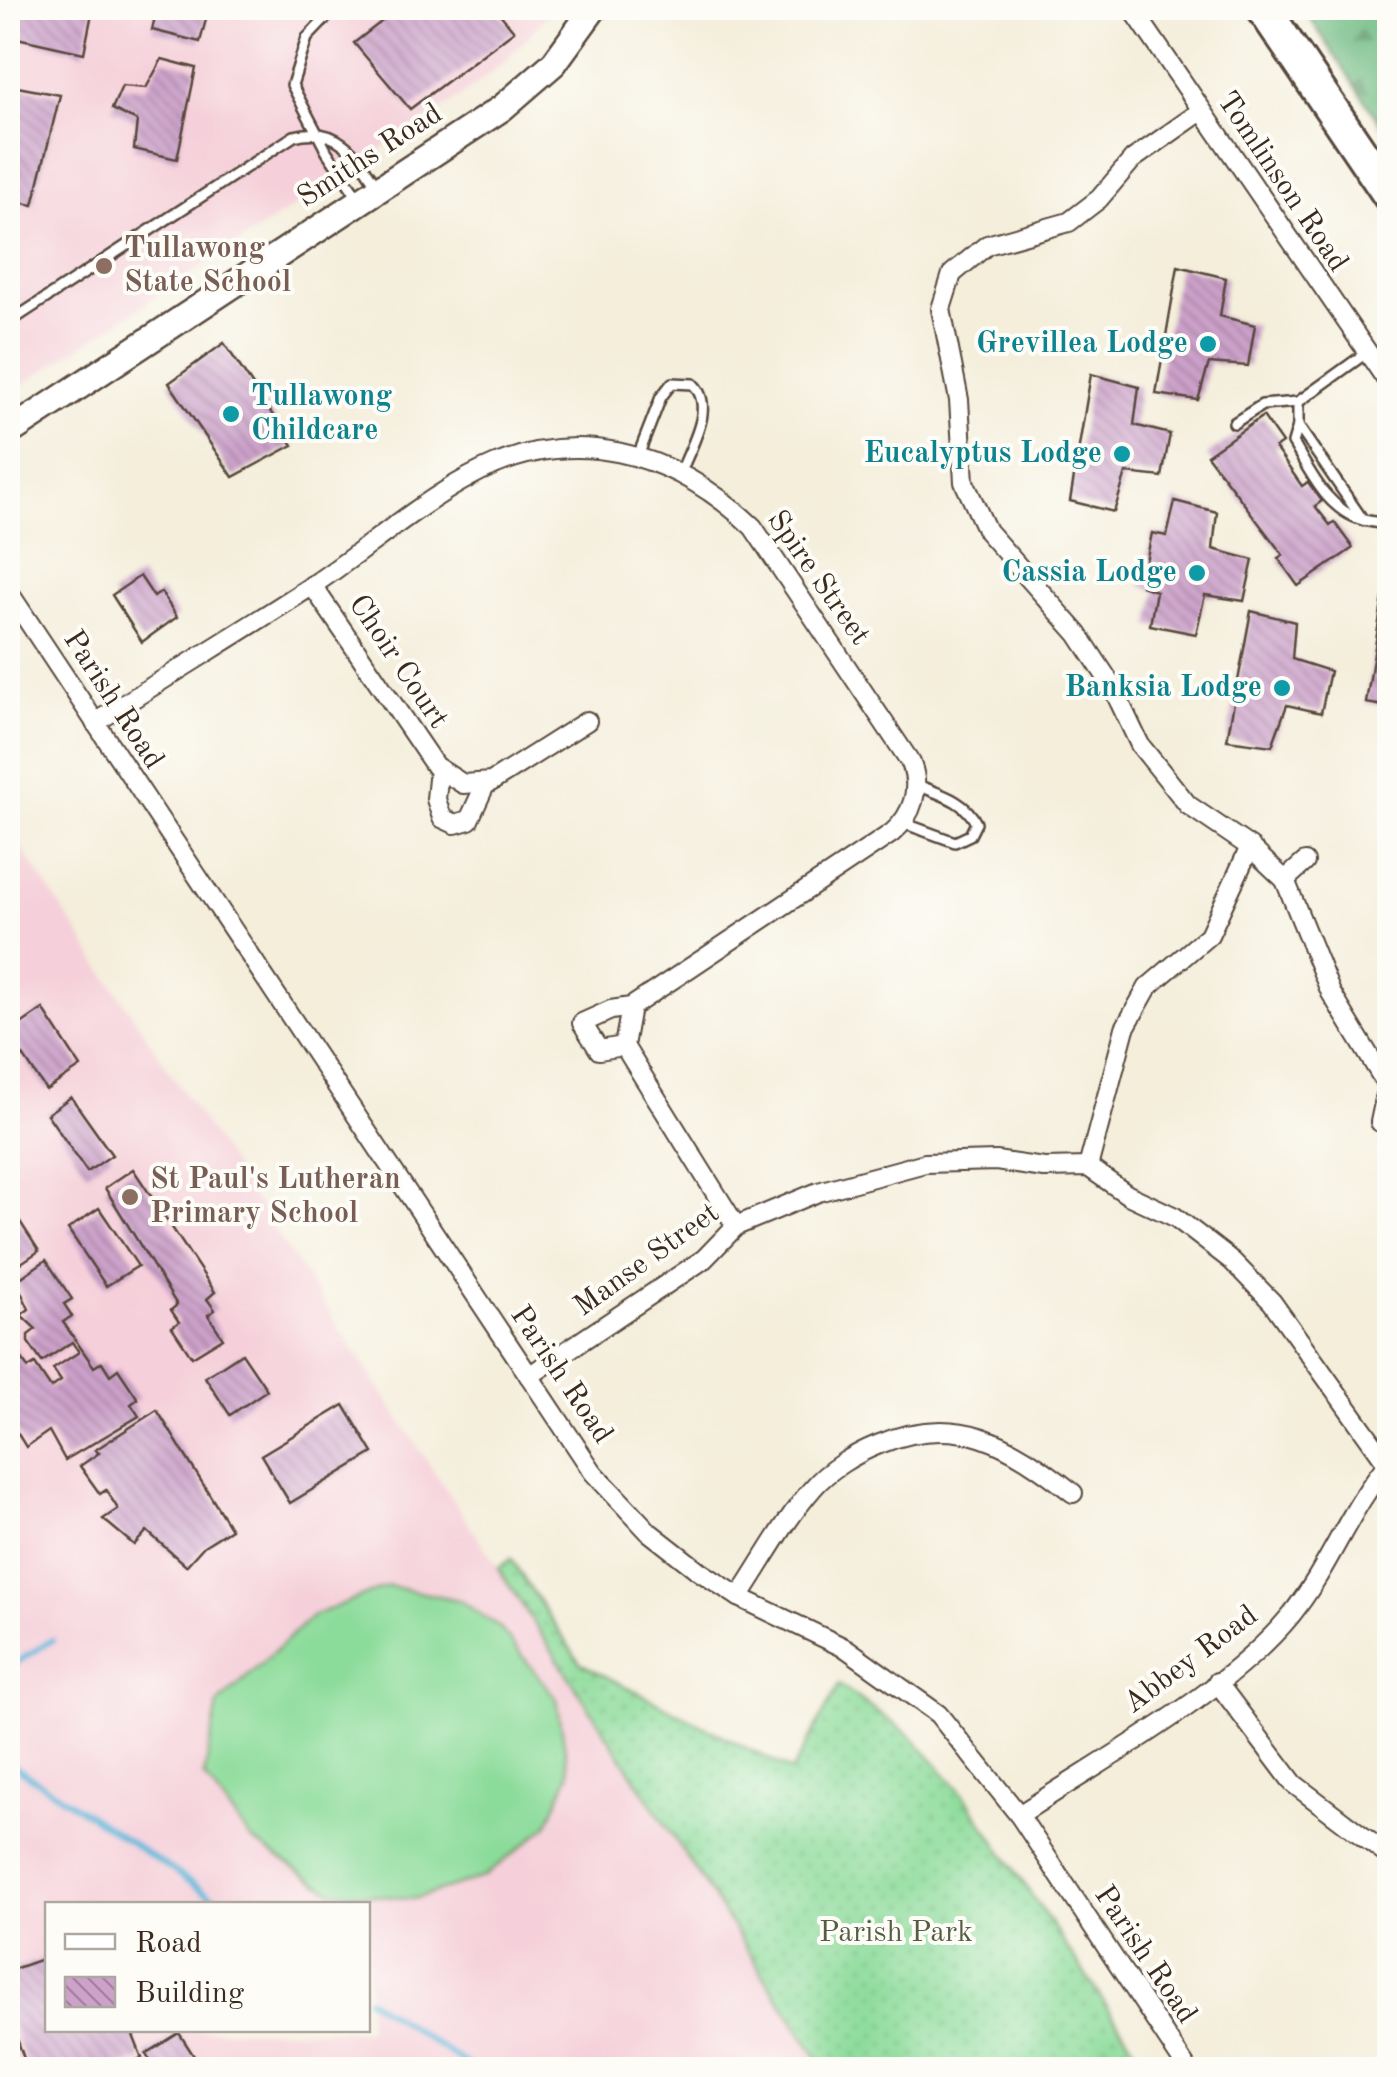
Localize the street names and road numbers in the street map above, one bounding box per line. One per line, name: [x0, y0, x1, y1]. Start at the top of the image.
street label: Tomlinson Road: [1211, 87, 1353, 277]
street label: Smiths Road: [292, 98, 448, 214]
street label: Spire Street: [761, 505, 875, 651]
street label: Choir Court: [343, 590, 453, 734]
street label: Parish Road: [57, 625, 169, 775]
street label: Manse Street: [569, 1198, 725, 1322]
street label: Parish Road: [504, 1301, 618, 1449]
street label: Abbey Road: [1119, 1600, 1263, 1720]
street label: Parish Road: [1088, 1881, 1202, 2029]

